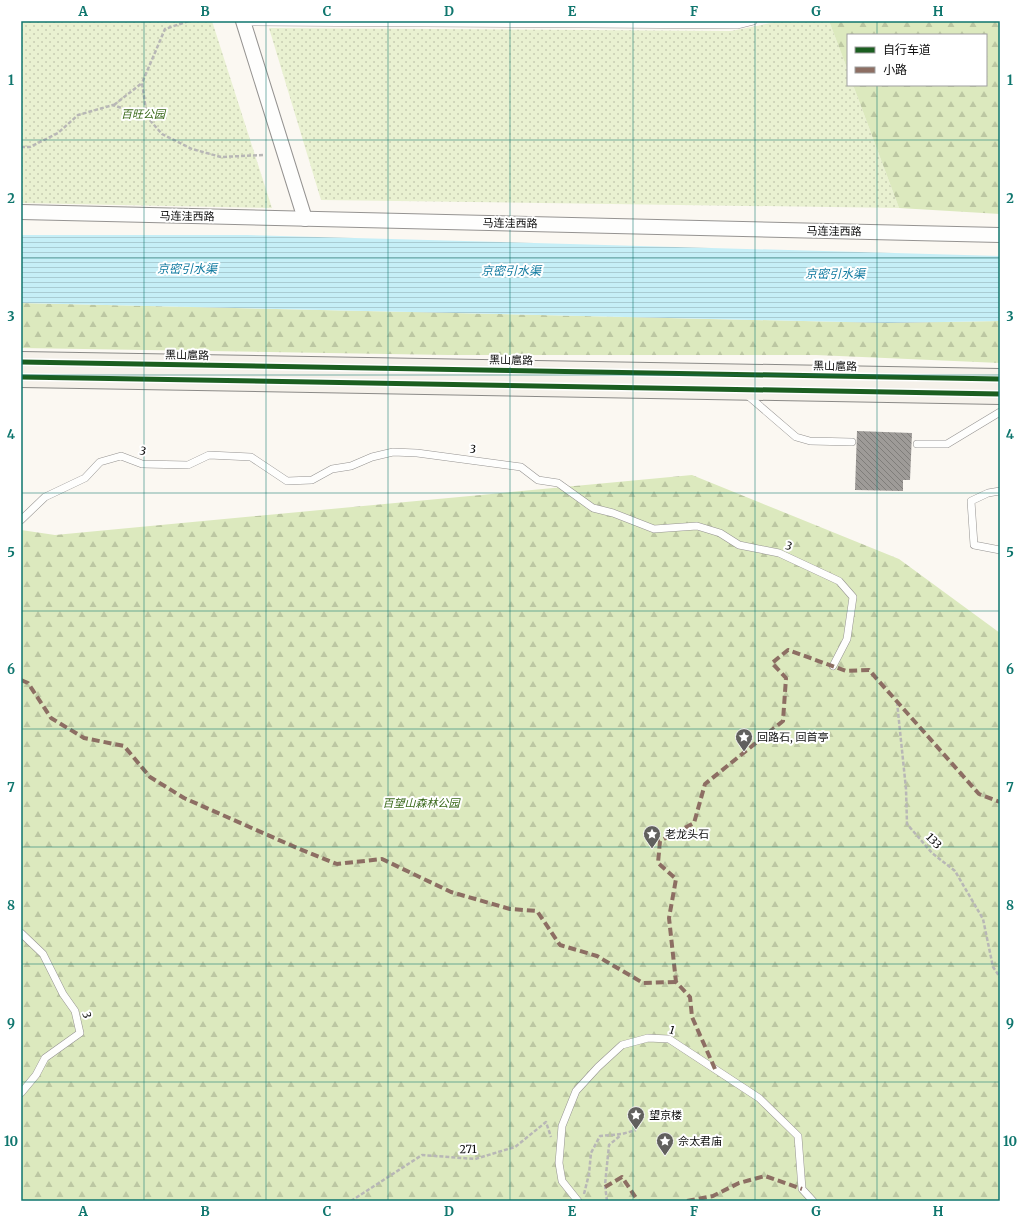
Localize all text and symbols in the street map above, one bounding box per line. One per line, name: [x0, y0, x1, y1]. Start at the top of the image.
text: A: [77, 3, 88, 20]
text: B: [200, 3, 210, 20]
text: C: [323, 3, 332, 20]
text: D: [444, 3, 454, 20]
text: E: [568, 3, 577, 20]
text: F: [690, 3, 698, 20]
text: G: [811, 3, 821, 20]
text: H: [933, 3, 944, 20]
legend: [847, 34, 987, 86]
text: 自行车道: [883, 42, 931, 57]
text: 小路: [883, 62, 907, 77]
text: 1: [8, 72, 14, 89]
text: 1: [1007, 72, 1013, 89]
park label: 百旺公园: [121, 107, 167, 121]
text: 2: [7, 190, 15, 207]
text: 2: [1006, 190, 1014, 207]
street label: 马连洼西路: [159, 209, 215, 223]
street label: 马连洼西路: [482, 216, 538, 230]
street label: 马连洼西路: [806, 224, 862, 238]
water label: 京密引水渠: [157, 261, 219, 276]
water label: 京密引水渠: [481, 263, 543, 278]
water label: 京密引水渠: [805, 266, 867, 281]
text: 3: [7, 308, 15, 325]
text: 3: [1006, 308, 1014, 325]
street label: 黑山扈路: [165, 348, 209, 362]
street label: 黑山扈路: [489, 353, 533, 367]
street label: 黑山扈路: [813, 359, 857, 373]
text: 4: [7, 426, 16, 443]
text: 4: [1006, 426, 1015, 443]
street label: 3: [469, 442, 477, 456]
street label: 3: [138, 443, 148, 459]
street label: 3: [784, 538, 794, 554]
text: 5: [7, 544, 15, 561]
text: 5: [1006, 544, 1014, 561]
text: 6: [7, 661, 15, 678]
text: 6: [1006, 661, 1014, 678]
place icon: 回路石, 回首亭: [734, 727, 754, 752]
place label: 回路石, 回首亭: [757, 730, 828, 744]
text: 7: [7, 779, 15, 796]
text: 7: [1006, 779, 1014, 796]
park label: 百望山森林公园: [383, 796, 461, 810]
place icon: 老龙头石: [642, 824, 662, 849]
place label: 老龙头石: [665, 827, 709, 841]
street label: 133: [923, 830, 945, 852]
text: 8: [7, 897, 15, 914]
text: 8: [1006, 897, 1014, 914]
street label: 3: [79, 1010, 95, 1020]
text: 9: [7, 1015, 15, 1032]
text: 9: [1006, 1015, 1014, 1032]
street label: 1: [668, 1023, 676, 1037]
place icon: 望京楼: [626, 1105, 646, 1130]
place label: 望京楼: [649, 1108, 682, 1122]
place icon: 佘太君庙: [655, 1131, 675, 1156]
text: 10: [4, 1133, 18, 1150]
text: 10: [1003, 1133, 1017, 1150]
place label: 佘太君庙: [678, 1134, 722, 1148]
street label: 271: [459, 1142, 477, 1156]
text: A: [77, 1203, 88, 1220]
text: B: [200, 1203, 210, 1220]
text: C: [323, 1203, 332, 1220]
text: D: [444, 1203, 454, 1220]
text: E: [568, 1203, 577, 1220]
text: F: [690, 1203, 698, 1220]
text: G: [811, 1203, 821, 1220]
text: H: [933, 1203, 944, 1220]

